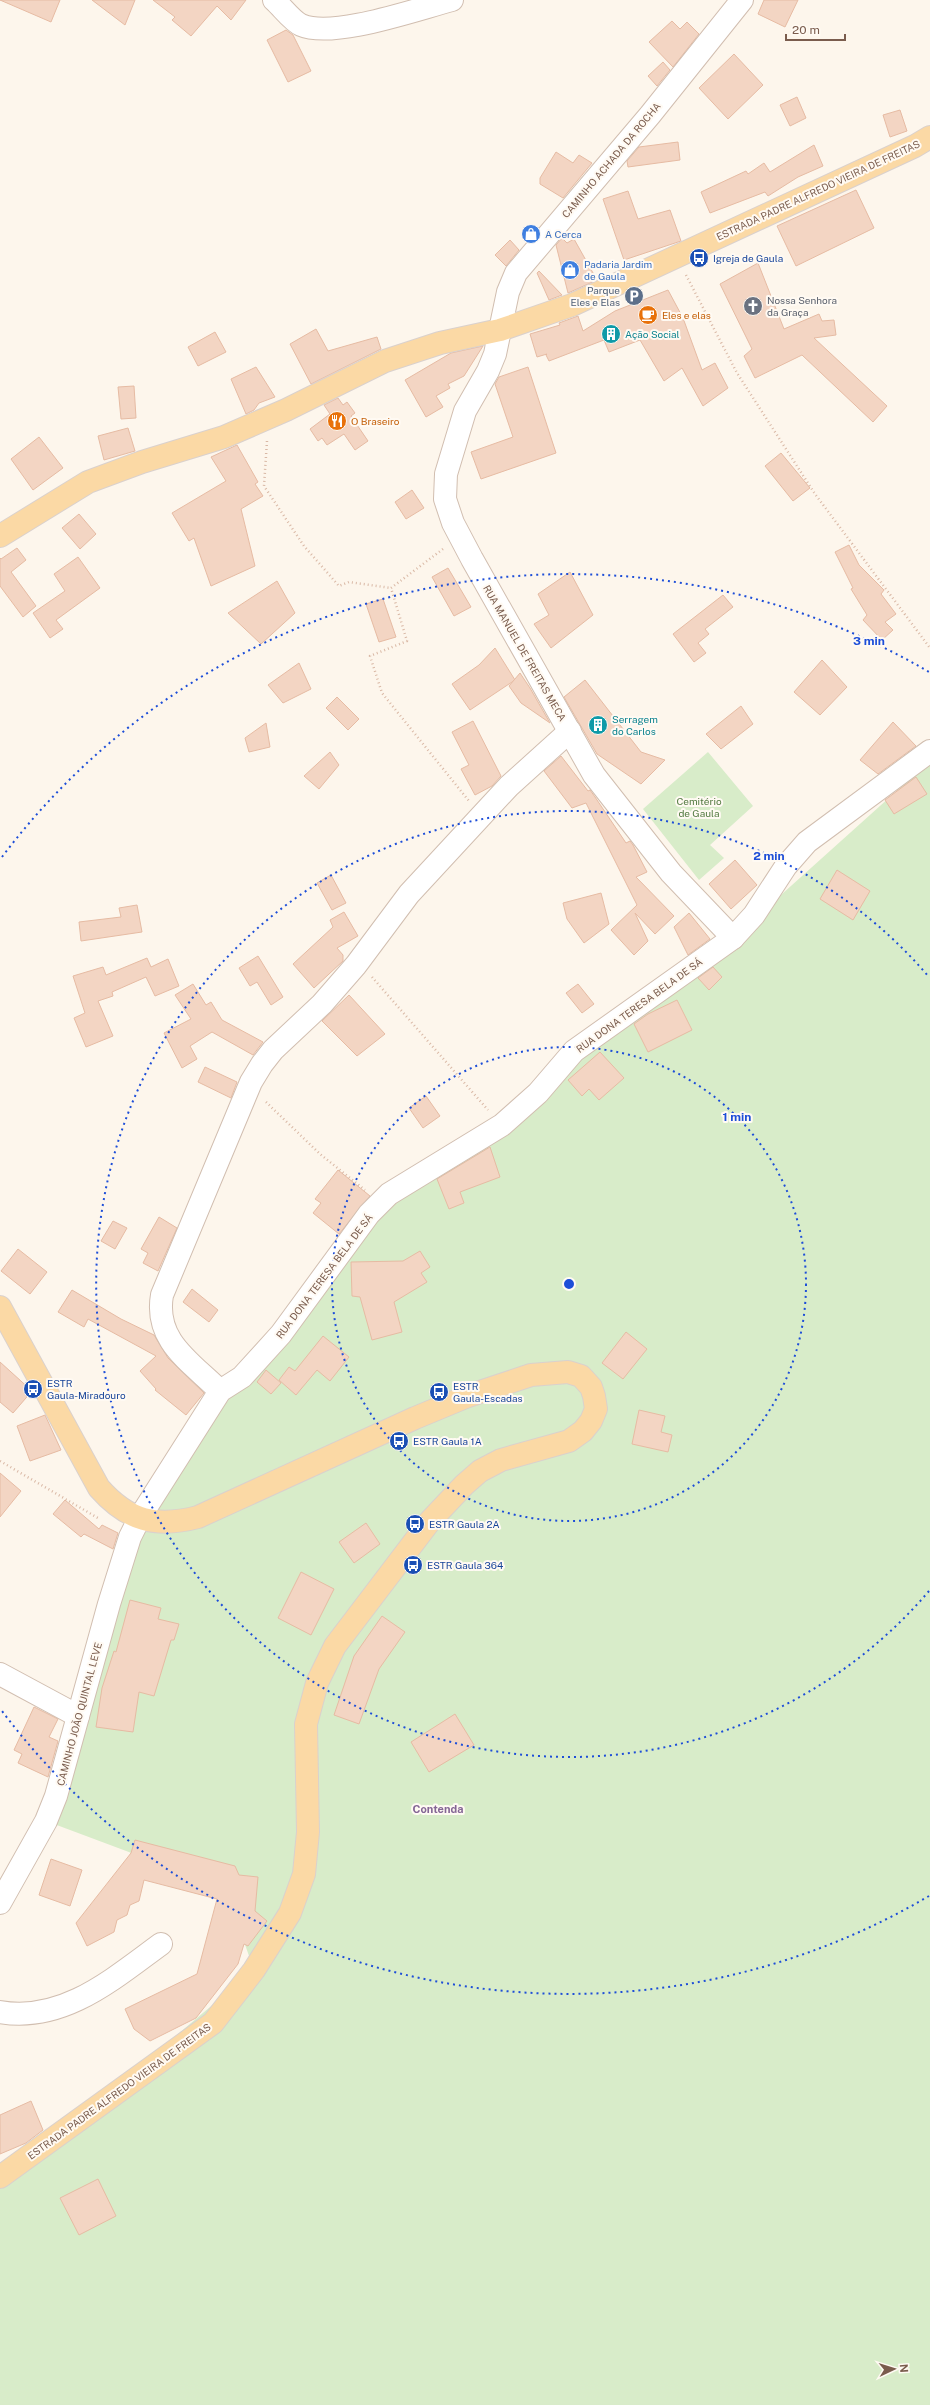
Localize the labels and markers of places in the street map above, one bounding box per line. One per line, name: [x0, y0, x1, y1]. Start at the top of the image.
shop icon: A Cerca: [520, 223, 542, 245]
place label: A Cerca: [545, 228, 582, 240]
bus stop icon: Igreja de Gaula: [688, 247, 710, 269]
place label: Igreja de Gaula: [713, 252, 783, 264]
place label: Padaria Jardim de Gaula: [584, 258, 652, 282]
shop icon: Padaria Jardim de Gaula: [559, 259, 581, 281]
place label: Parque Eles e Elas: [571, 284, 620, 308]
parking icon: Parque Eles e Elas: [623, 285, 645, 307]
place label: Nossa Senhora da Graça: [767, 294, 837, 318]
church icon: Nossa Senhora da Graça: [742, 295, 764, 317]
cafe icon: Eles e elas: [637, 304, 659, 326]
place label: Eles e elas: [662, 309, 711, 321]
building icon: Ação Social: [600, 323, 622, 345]
place label: Ação Social: [625, 328, 680, 340]
restaurant icon: O Braseiro: [326, 410, 348, 432]
place label: O Braseiro: [351, 415, 400, 427]
place label: Serragem do Carlos: [612, 713, 658, 737]
building icon: Serragem do Carlos: [587, 714, 609, 736]
centre of rings: [562, 1277, 576, 1291]
place label: ESTR Gaula-Miradouro: [47, 1377, 126, 1401]
bus stop icon: ESTR Gaula-Miradouro: [22, 1378, 44, 1400]
place label: ESTR Gaula-Escadas: [453, 1380, 523, 1404]
bus stop icon: ESTR Gaula-Escadas: [428, 1381, 450, 1403]
bus stop icon: ESTR Gaula 1A: [388, 1430, 410, 1452]
place label: ESTR Gaula 1A: [413, 1435, 482, 1447]
bus stop icon: ESTR Gaula 2A: [404, 1513, 426, 1535]
place label: ESTR Gaula 2A: [429, 1518, 500, 1530]
bus stop icon: ESTR Gaula 364: [402, 1554, 424, 1576]
place label: ESTR Gaula 364: [427, 1559, 503, 1571]

